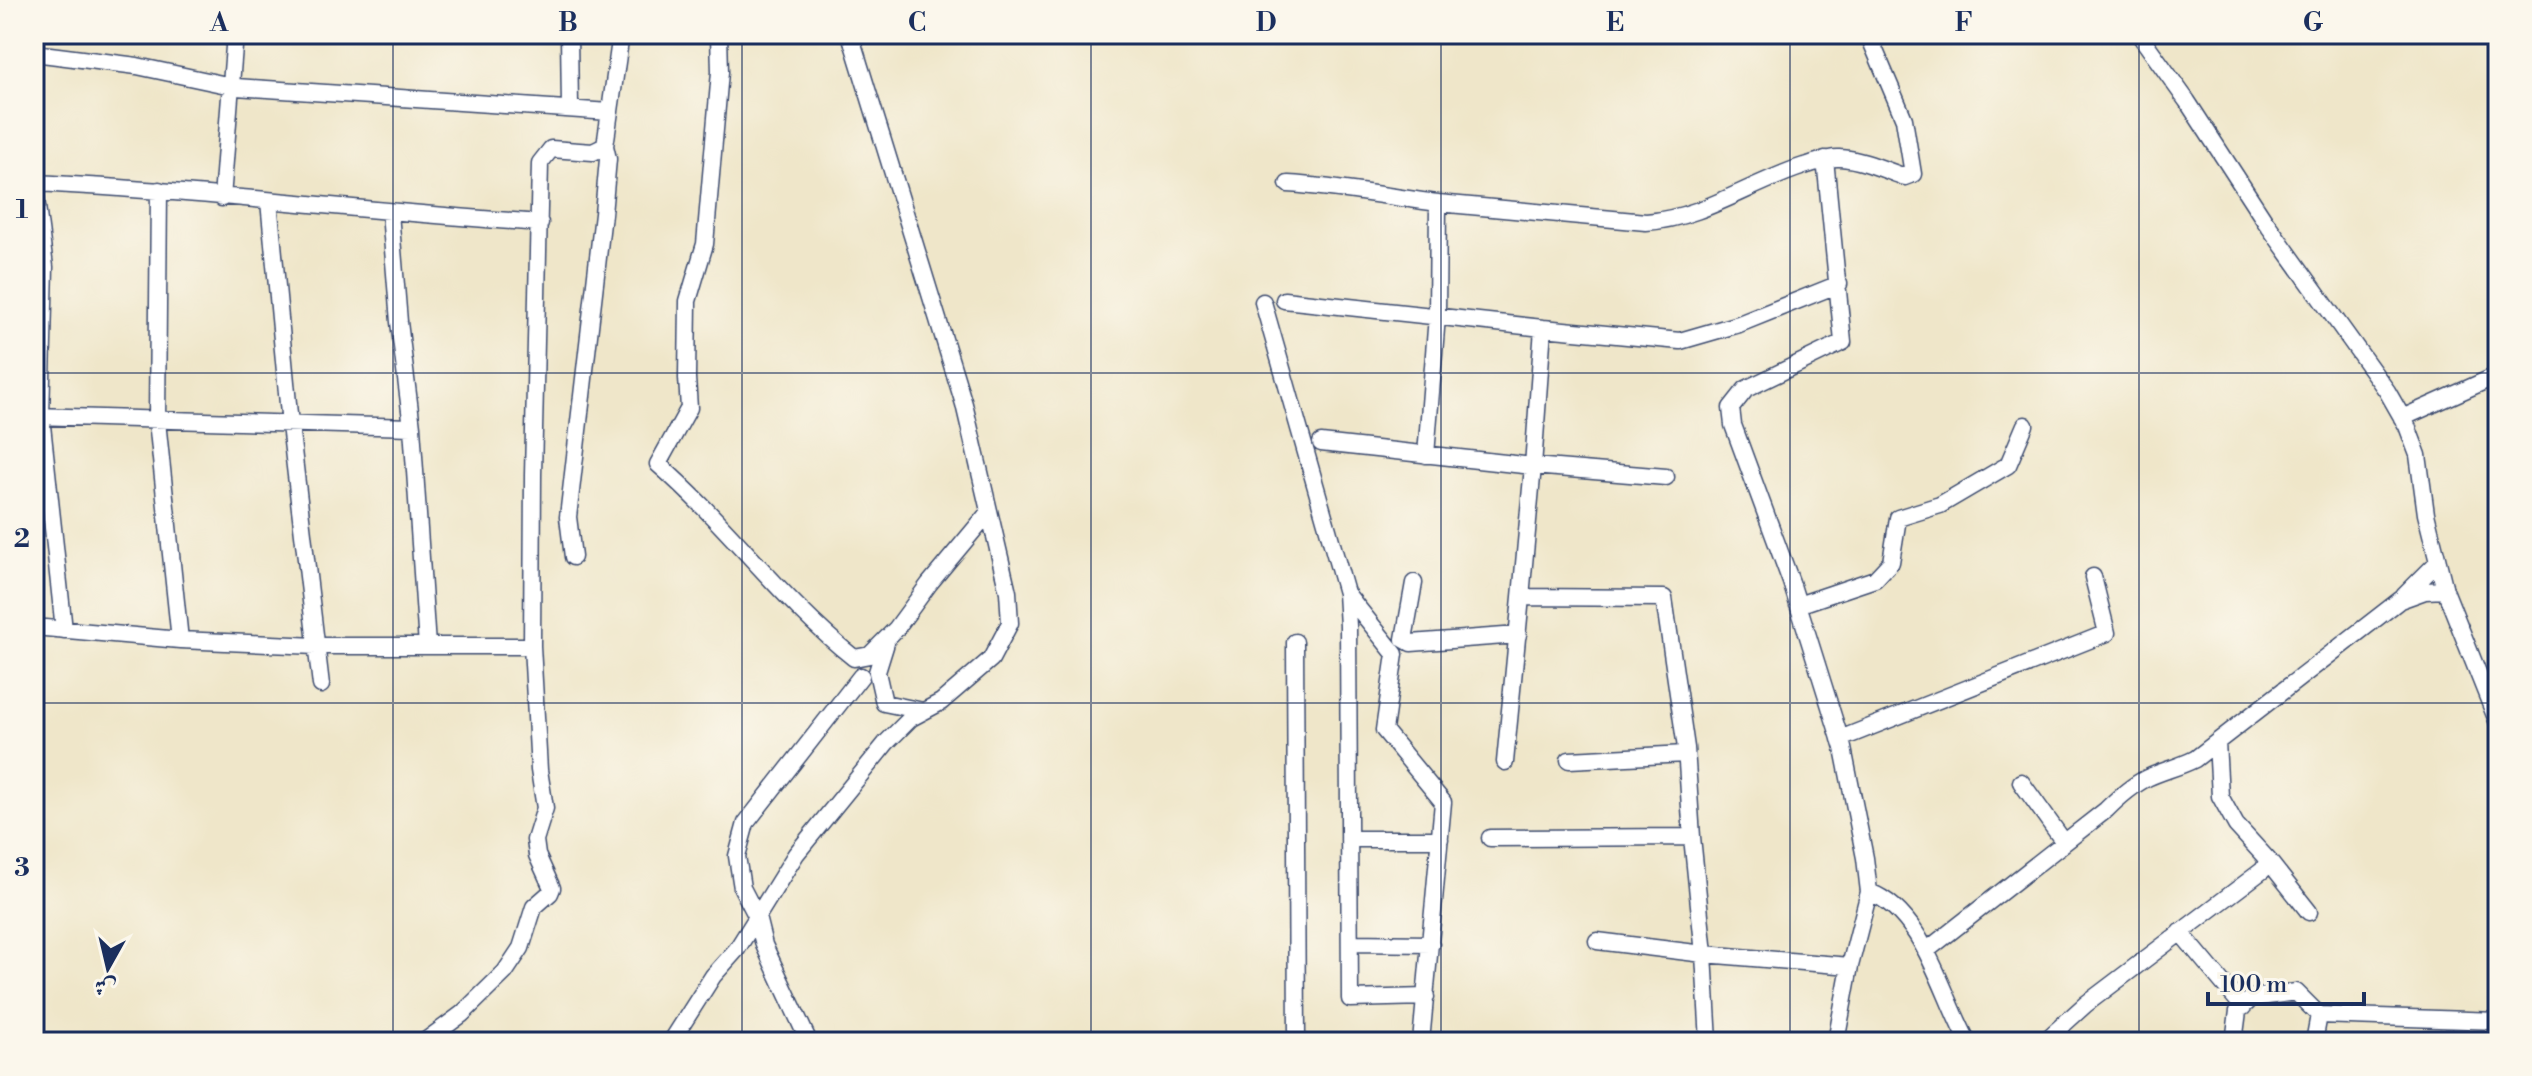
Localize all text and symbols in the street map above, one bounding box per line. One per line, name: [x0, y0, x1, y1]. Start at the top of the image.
text: A: [209, 7, 229, 39]
text: B: [558, 7, 578, 39]
text: C: [908, 7, 926, 39]
text: D: [1256, 7, 1276, 39]
text: E: [1606, 7, 1624, 39]
text: F: [1955, 7, 1973, 39]
text: G: [2303, 7, 2324, 39]
text: 1: [16, 194, 29, 226]
text: 2: [14, 523, 30, 555]
text: 3: [14, 852, 30, 884]
north arrow: [68, 928, 148, 1008]
scale bar: [2208, 956, 2364, 1006]
text: 100 m: [2220, 970, 2287, 1000]
text: ش: [93, 971, 118, 1001]

